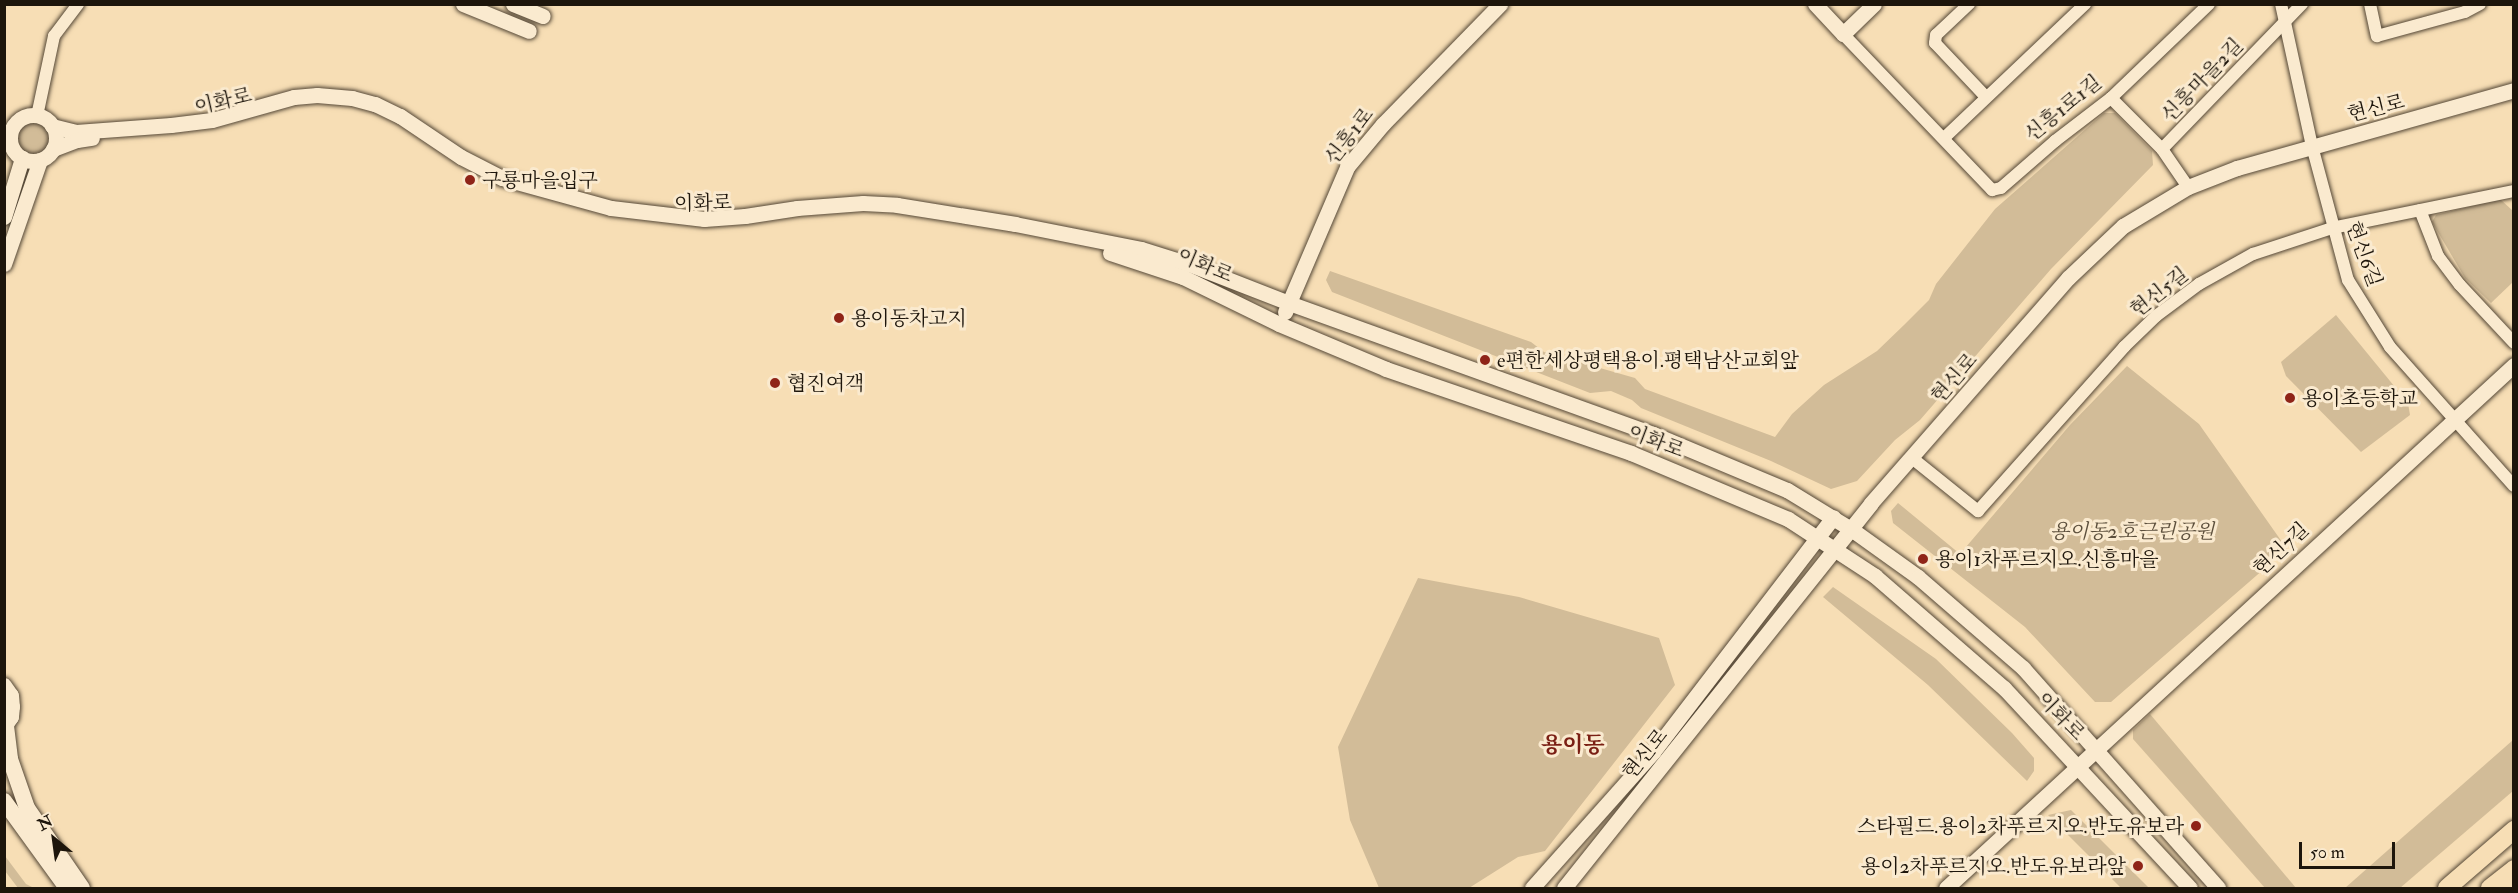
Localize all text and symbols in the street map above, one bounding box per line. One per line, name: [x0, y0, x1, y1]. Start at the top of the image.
street label: 신흥마을2길: [2156, 33, 2248, 127]
street label: 신흥1로1길: [2020, 70, 2106, 146]
street label: 이화로: [192, 83, 254, 119]
street label: 현신로: [2345, 89, 2407, 127]
street label: 신흥1로: [1320, 103, 1378, 169]
place label: 구룡마을입구: [482, 168, 598, 192]
marker: 구룡마을입구: [463, 173, 477, 187]
street label: 이화로: [674, 190, 732, 216]
street label: 현신6길: [2341, 218, 2387, 290]
street label: 이화로: [1174, 243, 1236, 287]
street label: 현신5길: [2125, 262, 2193, 322]
place label: 용이동차고지: [851, 306, 967, 330]
marker: 용이동차고지: [832, 311, 846, 325]
place label: e편한세상평택용이.평택남산교회앞: [1497, 348, 1799, 372]
street label: 현신로: [1926, 348, 1982, 408]
marker: e편한세상평택용이.평택남산교회앞: [1478, 353, 1492, 367]
place label: 협진여객: [787, 371, 864, 395]
marker: 협진여객: [768, 376, 782, 390]
place label: 용이초등학교: [2302, 386, 2418, 410]
marker: 용이초등학교: [2283, 391, 2297, 405]
street label: 이화로: [1625, 419, 1687, 463]
street label: 현신7길: [2248, 517, 2314, 581]
park label: 용이동2호근린공원: [2050, 519, 2214, 543]
place label: 용이1차푸르지오.신흥마을: [1935, 547, 2159, 571]
marker: 용이1차푸르지오.신흥마을: [1916, 552, 1930, 566]
street label: 이화로: [2032, 687, 2090, 745]
street label: 현신로: [1617, 724, 1673, 784]
district label: 용이동: [1541, 733, 1605, 759]
north arrow: [24, 809, 84, 869]
text: N: [34, 811, 56, 835]
place label: 스타필드.용이2차푸르지오.반도유보라: [1857, 814, 2184, 838]
marker: 스타필드.용이2차푸르지오.반도유보라: [2189, 819, 2203, 833]
scale bar: [2302, 830, 2398, 868]
text: 50 m: [2310, 841, 2345, 864]
place label: 용이2차푸르지오.반도유보라앞: [1861, 854, 2126, 878]
marker: 용이2차푸르지오.반도유보라앞: [2131, 859, 2145, 873]

